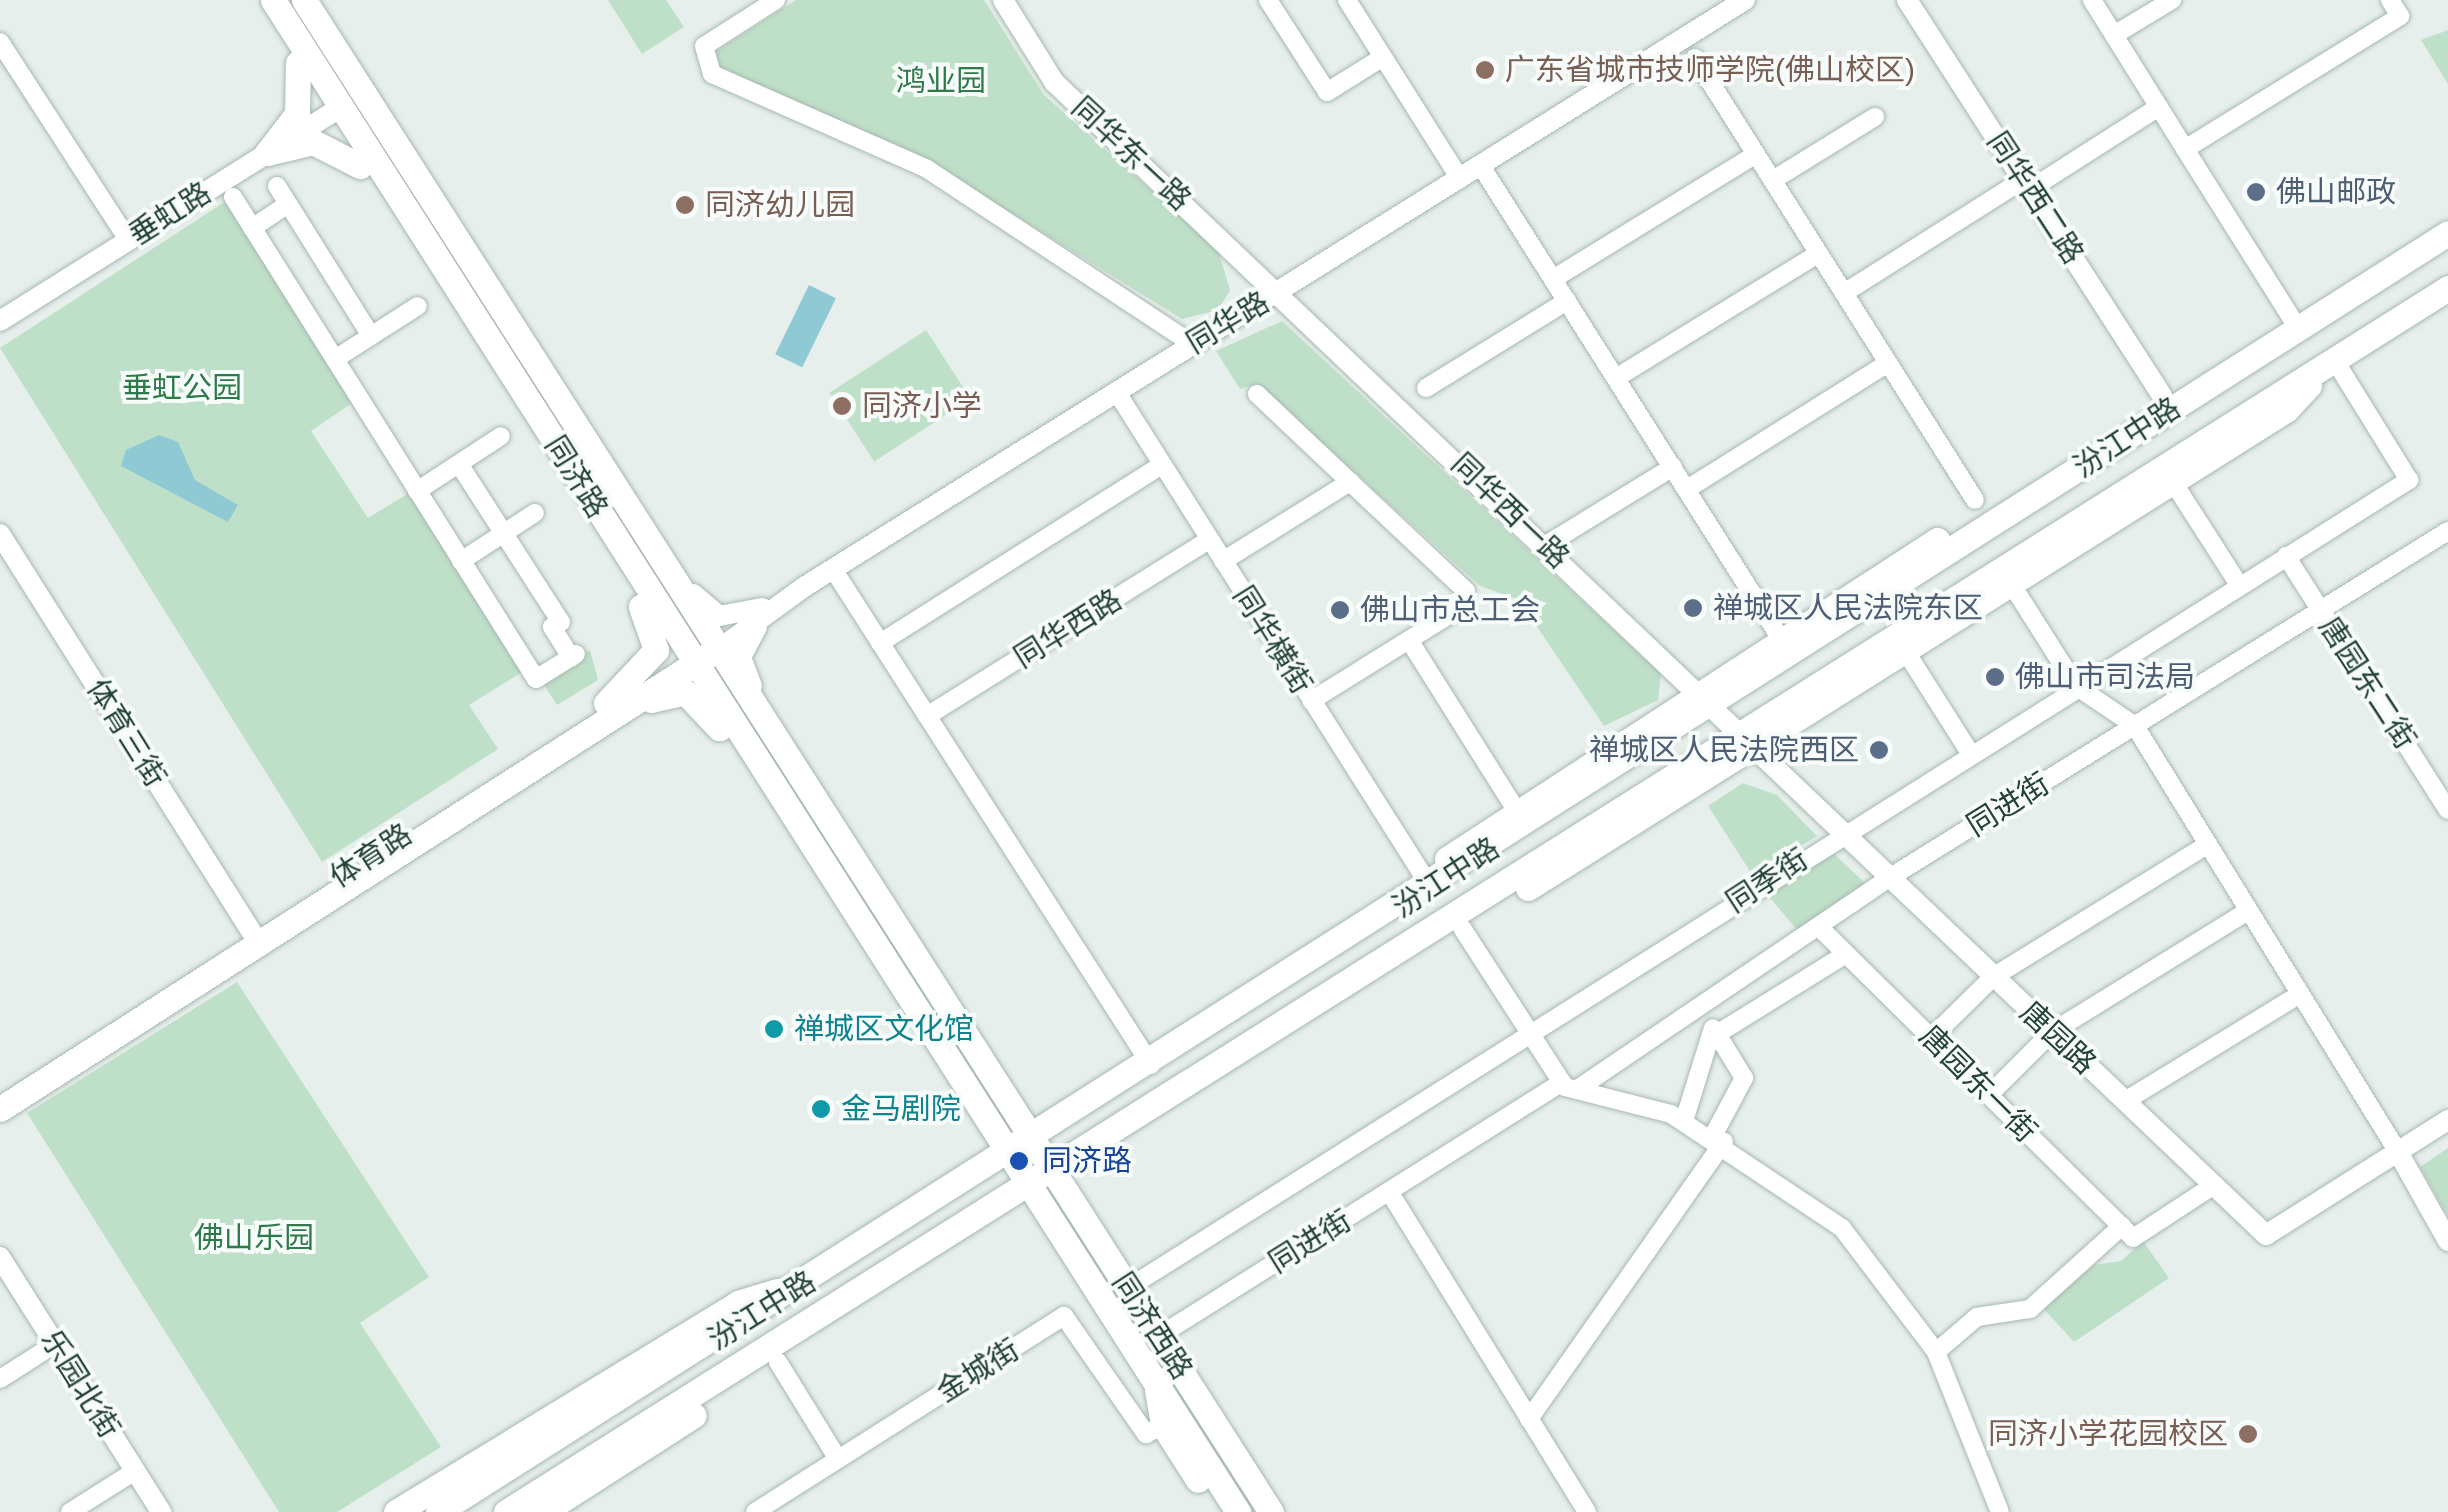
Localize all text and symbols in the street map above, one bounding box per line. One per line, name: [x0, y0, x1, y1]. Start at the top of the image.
place label: 广东省城市技师学院(佛山校区): [1505, 52, 1915, 88]
marker: 广东省城市技师学院(佛山校区): [1474, 59, 1496, 81]
park label: 鸿业园: [896, 63, 986, 99]
street label: 同华东一路: [1064, 90, 1198, 218]
street label: 同华西二路: [1979, 125, 2091, 271]
place label: 佛山邮政: [2276, 174, 2396, 210]
street label: 垂虹路: [122, 175, 218, 253]
marker: 佛山邮政: [2245, 181, 2267, 203]
place label: 同济幼儿园: [705, 187, 855, 223]
marker: 同济幼儿园: [674, 194, 696, 216]
street label: 同华路: [1180, 284, 1276, 362]
park label: 垂虹公园: [122, 370, 242, 406]
place label: 同济小学: [862, 388, 982, 424]
street label: 汾江中路: [2067, 390, 2187, 486]
marker: 同济小学: [831, 395, 853, 417]
street label: 同济路: [537, 429, 615, 525]
street label: 同华西一路: [1444, 446, 1576, 576]
street label: 同华横街: [1225, 580, 1319, 700]
street label: 同华西路: [1008, 582, 1128, 676]
place label: 禅城区人民法院东区: [1713, 590, 1983, 626]
place label: 佛山市总工会: [1360, 592, 1540, 628]
marker: 禅城区人民法院东区: [1682, 597, 1704, 619]
marker: 佛山市总工会: [1329, 599, 1351, 621]
street label: 唐园东二街: [2311, 610, 2423, 756]
place label: 佛山市司法局: [2015, 659, 2195, 695]
marker: 佛山市司法局: [1984, 666, 2006, 688]
street label: 体育三街: [79, 673, 173, 793]
place label: 禅城区人民法院西区: [1589, 732, 1859, 768]
marker: 禅城区人民法院西区: [1868, 739, 1890, 761]
street label: 同进街: [1960, 766, 2056, 844]
street label: 体育路: [323, 816, 419, 896]
street label: 汾江中路: [1386, 830, 1506, 926]
street label: 同季街: [1719, 841, 1815, 921]
street label: 唐园路: [2013, 994, 2103, 1082]
place label: 禅城区文化馆: [794, 1011, 974, 1047]
marker: 禅城区文化馆: [763, 1018, 785, 1040]
street label: 唐园东一街: [1912, 1018, 2044, 1150]
place label: 金马剧院: [841, 1091, 961, 1127]
marker: 金马剧院: [810, 1098, 832, 1120]
place label: 同济路: [1042, 1143, 1132, 1179]
marker: 同济路: [1006, 1148, 1032, 1174]
street label: 同进街: [1262, 1203, 1358, 1281]
park label: 佛山乐园: [194, 1220, 314, 1256]
street label: 汾江中路: [702, 1264, 822, 1358]
street label: 同济西路: [1104, 1266, 1200, 1386]
street label: 乐园北街: [33, 1324, 127, 1444]
street label: 金城街: [930, 1332, 1026, 1410]
place label: 同济小学花园校区: [1988, 1416, 2228, 1452]
marker: 同济小学花园校区: [2237, 1423, 2259, 1445]

